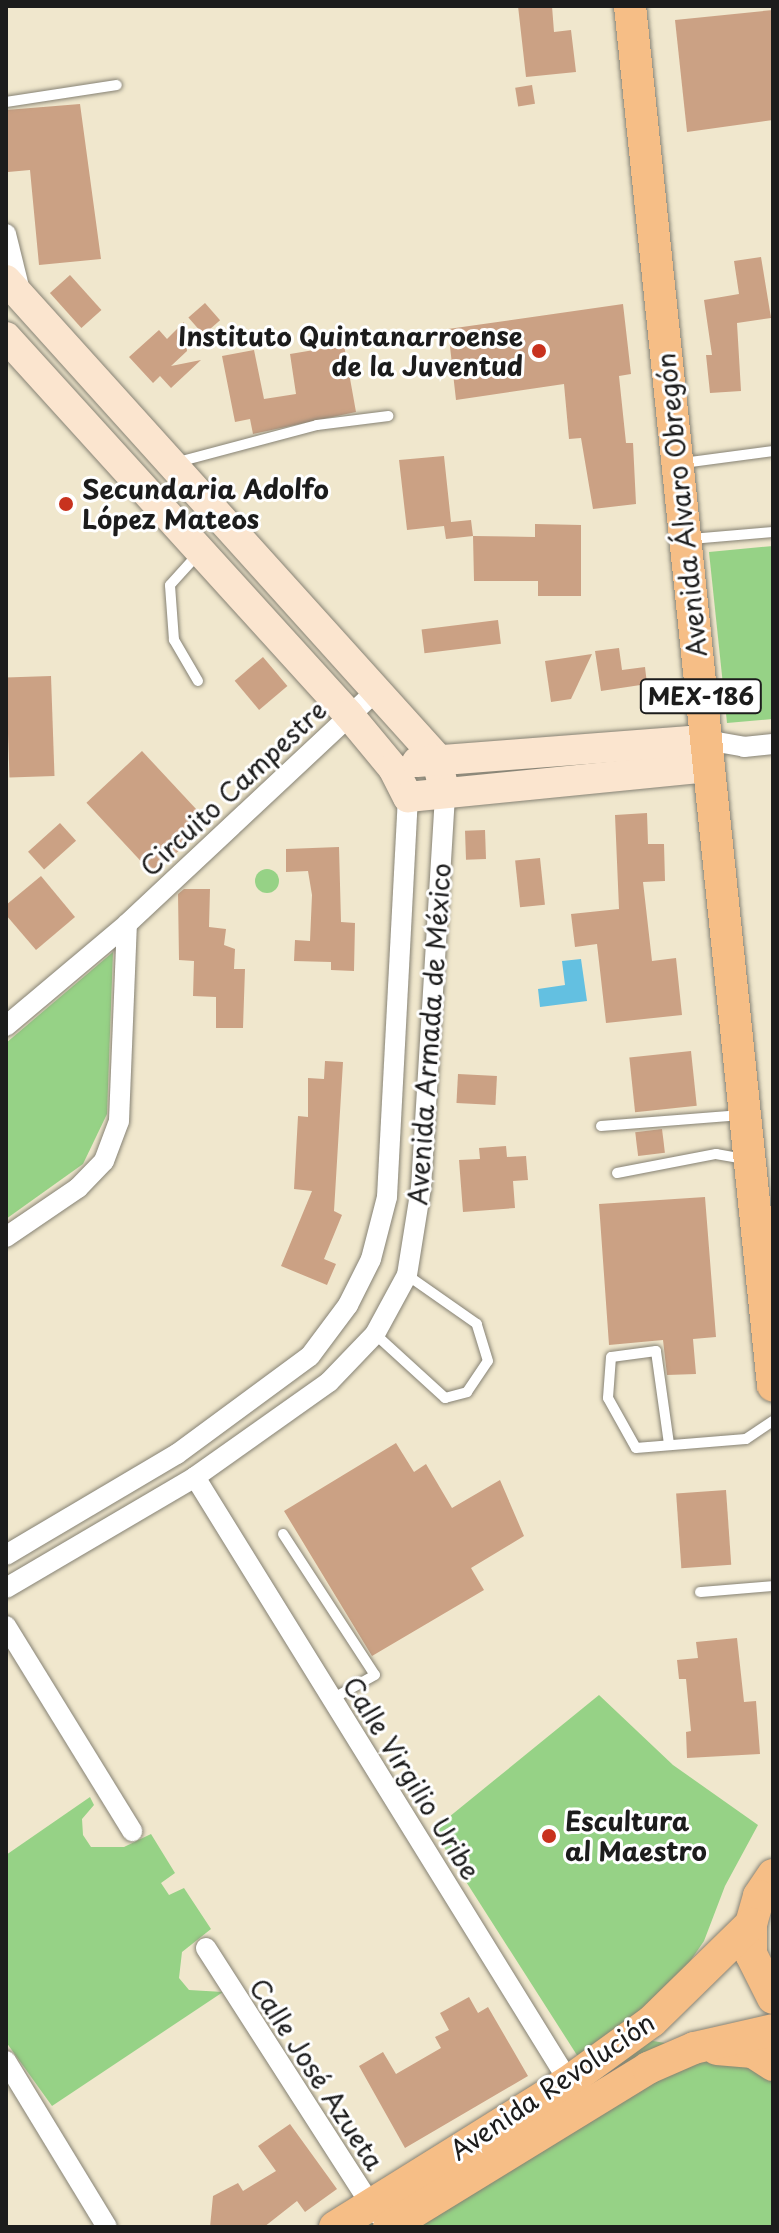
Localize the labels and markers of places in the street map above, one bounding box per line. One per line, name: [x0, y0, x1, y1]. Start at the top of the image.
place label: Instituto Quintanarroense de la Juventud: [178, 320, 523, 382]
marker: Instituto Quintanarroense de la Juventud: [530, 342, 548, 360]
place label: Secundaria Adolfo López Mateos: [82, 473, 328, 534]
marker: Secundaria Adolfo López Mateos: [57, 495, 75, 513]
place label: Escultura al Maestro: [565, 1805, 707, 1866]
marker: Escultura al Maestro: [540, 1827, 558, 1845]

